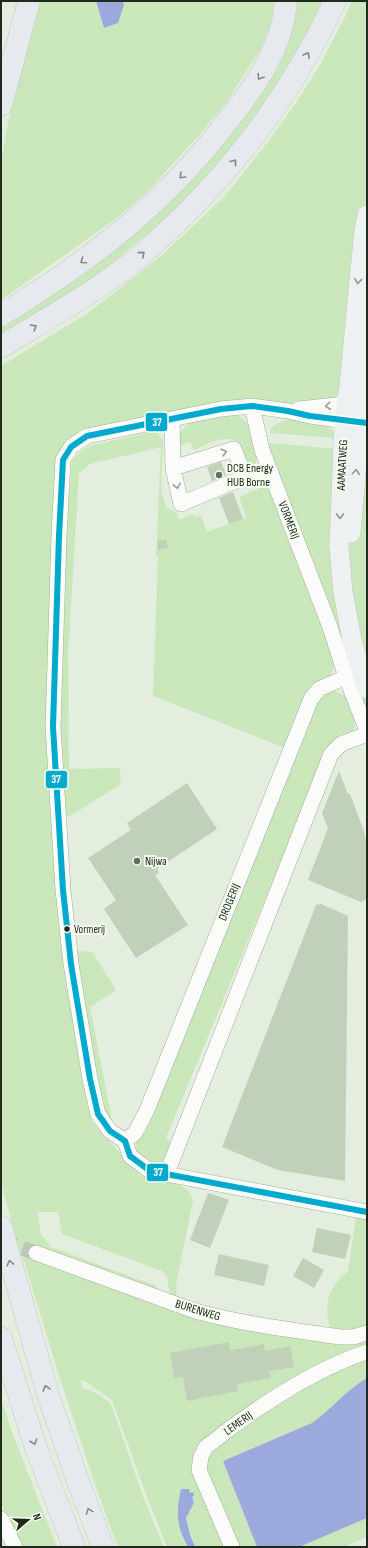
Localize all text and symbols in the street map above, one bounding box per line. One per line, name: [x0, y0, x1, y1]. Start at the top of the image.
one-way arrow: [303, 52, 310, 59]
one-way arrow: [257, 72, 264, 79]
one-way arrow: [229, 160, 236, 167]
one-way arrow: [179, 171, 187, 179]
one-way arrow: [137, 252, 144, 259]
one-way arrow: [81, 256, 88, 263]
one-way arrow: [354, 278, 363, 284]
one-way arrow: [30, 324, 37, 331]
one-way arrow: [325, 401, 331, 410]
line badge: 37: [145, 412, 168, 432]
text: 37: [152, 416, 162, 429]
street label: AAMAATWEG: [334, 439, 351, 492]
one-way arrow: [220, 448, 227, 457]
place label: DCB Energy HUB Borne: [227, 461, 274, 490]
one-way arrow: [351, 469, 360, 475]
marker: DCB Energy HUB Borne: [214, 470, 224, 480]
one-way arrow: [172, 483, 180, 489]
street label: VORMERIJ: [274, 499, 303, 541]
one-way arrow: [335, 513, 344, 519]
line badge: 37: [45, 770, 68, 789]
text: 37: [51, 773, 61, 786]
place label: Nijwa: [145, 854, 167, 869]
marker: Nijwa: [132, 856, 142, 866]
street label: DROGERIJ: [215, 881, 244, 923]
place label: Vormerij: [74, 923, 105, 936]
marker: Vormerij: [62, 924, 72, 934]
line badge: 37: [146, 1163, 169, 1182]
text: 37: [153, 1166, 163, 1179]
one-way arrow: [6, 1260, 15, 1267]
street label: BURENWEG: [173, 1297, 222, 1324]
one-way arrow: [42, 1385, 51, 1392]
street label: LEMERIJ: [221, 1408, 256, 1439]
one-way arrow: [30, 1438, 38, 1445]
north arrow: [8, 1500, 48, 1540]
one-way arrow: [86, 1507, 94, 1514]
text: N: [30, 1512, 44, 1522]

